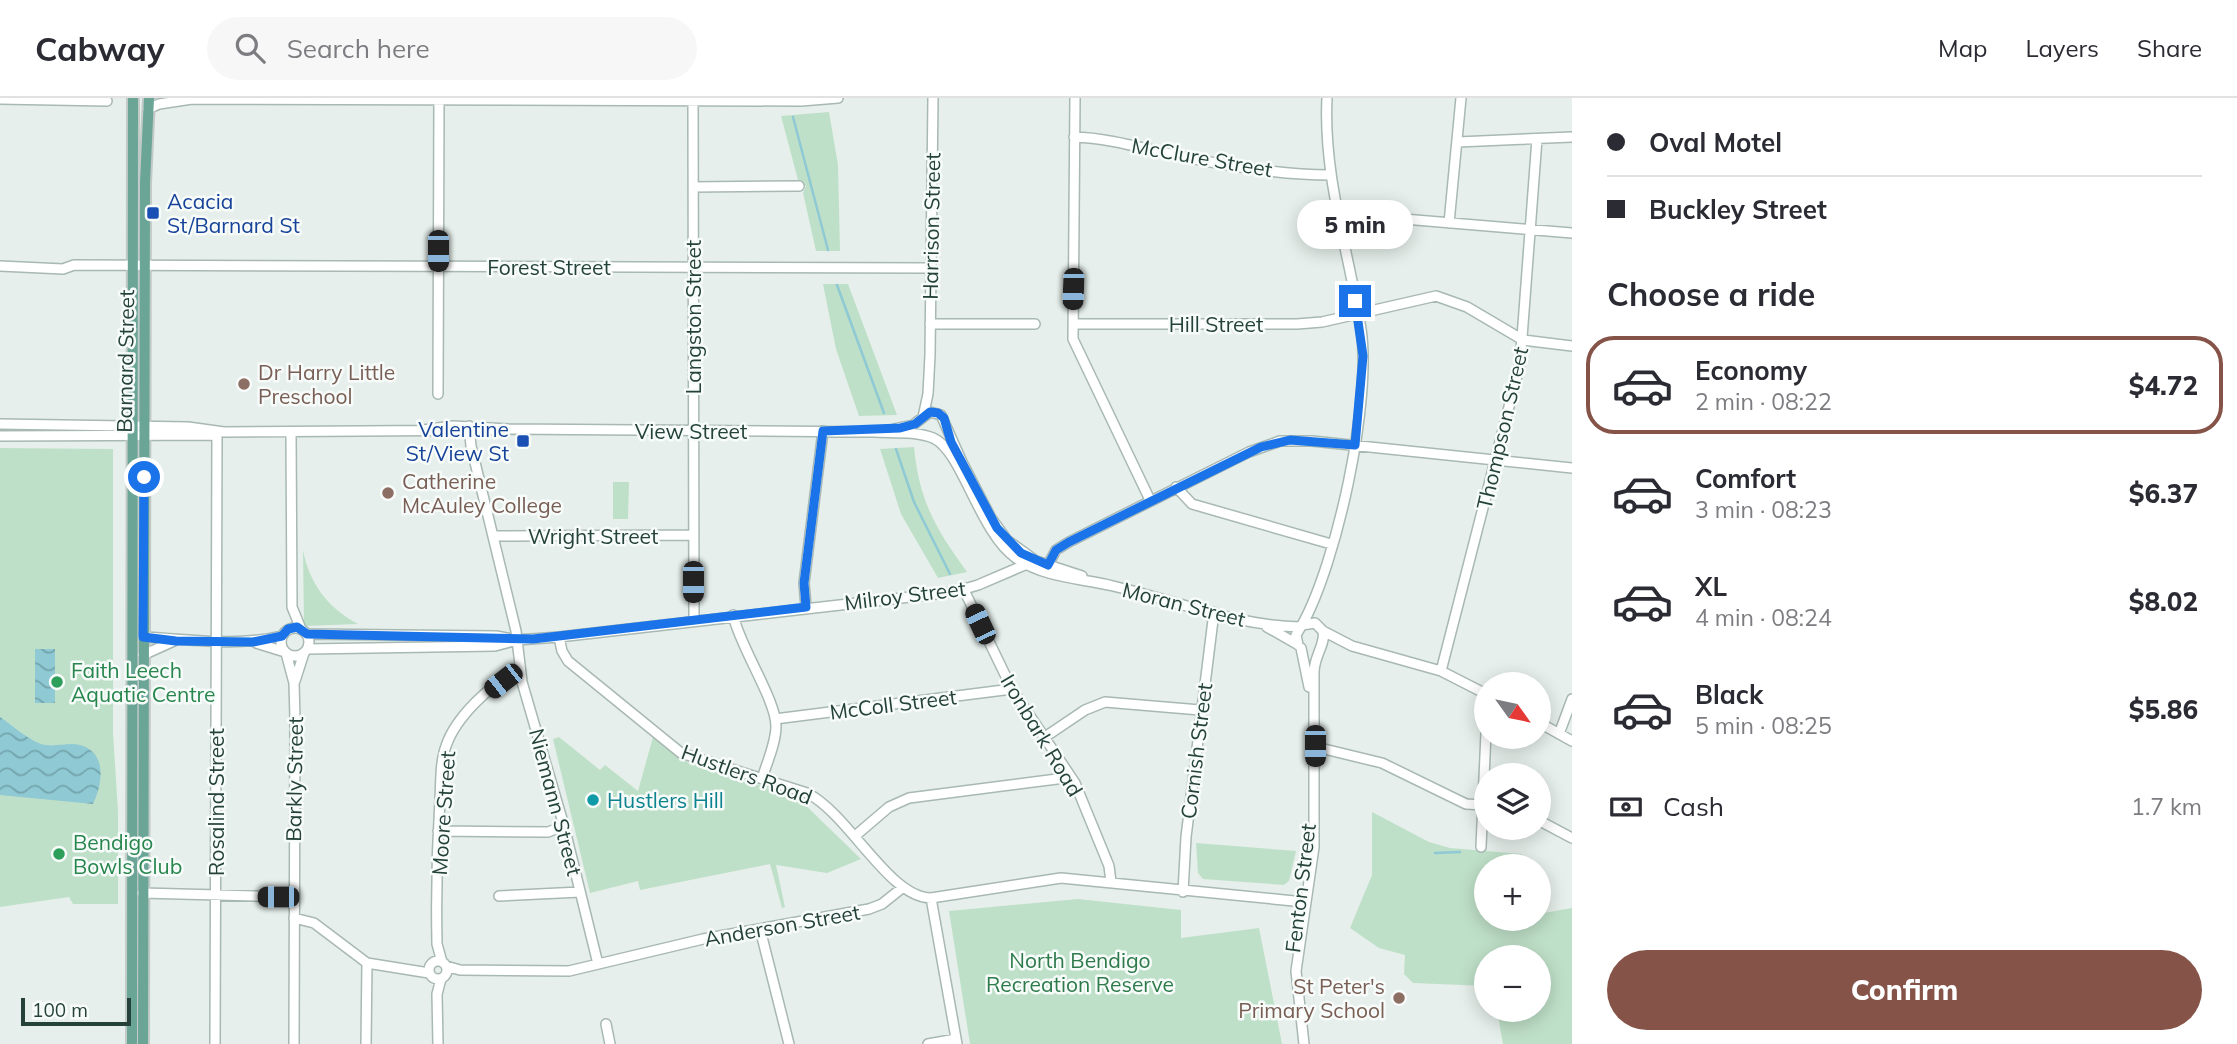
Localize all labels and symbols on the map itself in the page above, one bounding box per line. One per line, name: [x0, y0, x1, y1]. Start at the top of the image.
street label: McClure Street: [1130, 132, 1274, 182]
street label: Harrison Street: [917, 152, 945, 300]
place label: Acacia St/Barnard St: [167, 188, 300, 238]
callout: 5 min: [1297, 200, 1413, 248]
marker: Acacia St/Barnard St: [145, 205, 161, 221]
car: [428, 230, 449, 272]
street label: Langston Street: [680, 240, 706, 394]
street label: Forest Street: [487, 254, 611, 280]
car: [1062, 268, 1085, 310]
route end: [1339, 285, 1371, 317]
street label: Barnard Street: [111, 289, 139, 433]
street label: Hill Street: [1169, 311, 1263, 337]
street label: Thompson Street: [1471, 344, 1533, 512]
place label: Dr Harry Little Preschool: [258, 359, 395, 409]
marker: Dr Harry Little Preschool: [236, 376, 252, 392]
place label: Valentine St/View St: [406, 416, 509, 466]
street label: View Street: [635, 418, 747, 444]
marker: Valentine St/View St: [515, 433, 531, 449]
route start: [128, 461, 160, 493]
place label: Catherine McAuley College: [402, 468, 562, 518]
marker: Catherine McAuley College: [380, 485, 396, 501]
street label: Wright Street: [528, 523, 658, 549]
car: [683, 561, 704, 603]
street label: Milroy Street: [843, 575, 967, 615]
street label: Moran Street: [1120, 576, 1248, 632]
car: [962, 601, 999, 647]
place label: Faith Leech Aquatic Centre: [71, 657, 216, 707]
car: [480, 660, 527, 702]
street label: Ironbark Road: [995, 669, 1089, 801]
north arrow: [1474, 672, 1550, 749]
marker: Faith Leech Aquatic Centre: [49, 674, 65, 690]
street label: Cornish Street: [1175, 682, 1217, 820]
street label: McColl Street: [828, 683, 958, 725]
street label: Barkly Street: [280, 716, 308, 842]
car: [1305, 725, 1326, 767]
street label: Niemann Street: [524, 726, 588, 878]
street label: Rosalind Street: [203, 728, 229, 876]
street label: Hustlers Road: [678, 738, 816, 810]
street label: Moore Street: [426, 750, 460, 876]
place label: Hustlers Hill: [607, 787, 724, 813]
marker: Hustlers Hill: [585, 792, 601, 808]
street label: Fenton Street: [1279, 822, 1321, 954]
place label: Bendigo Bowls Club: [73, 829, 182, 879]
marker: Bendigo Bowls Club: [51, 846, 67, 862]
car: [258, 887, 300, 908]
street label: Anderson Street: [702, 899, 862, 951]
park label: North Bendigo Recreation Reserve: [986, 947, 1174, 997]
place label: St Peter's Primary School: [1238, 973, 1385, 1023]
marker: St Peter's Primary School: [1391, 990, 1407, 1006]
scale bar: [21, 995, 131, 1027]

